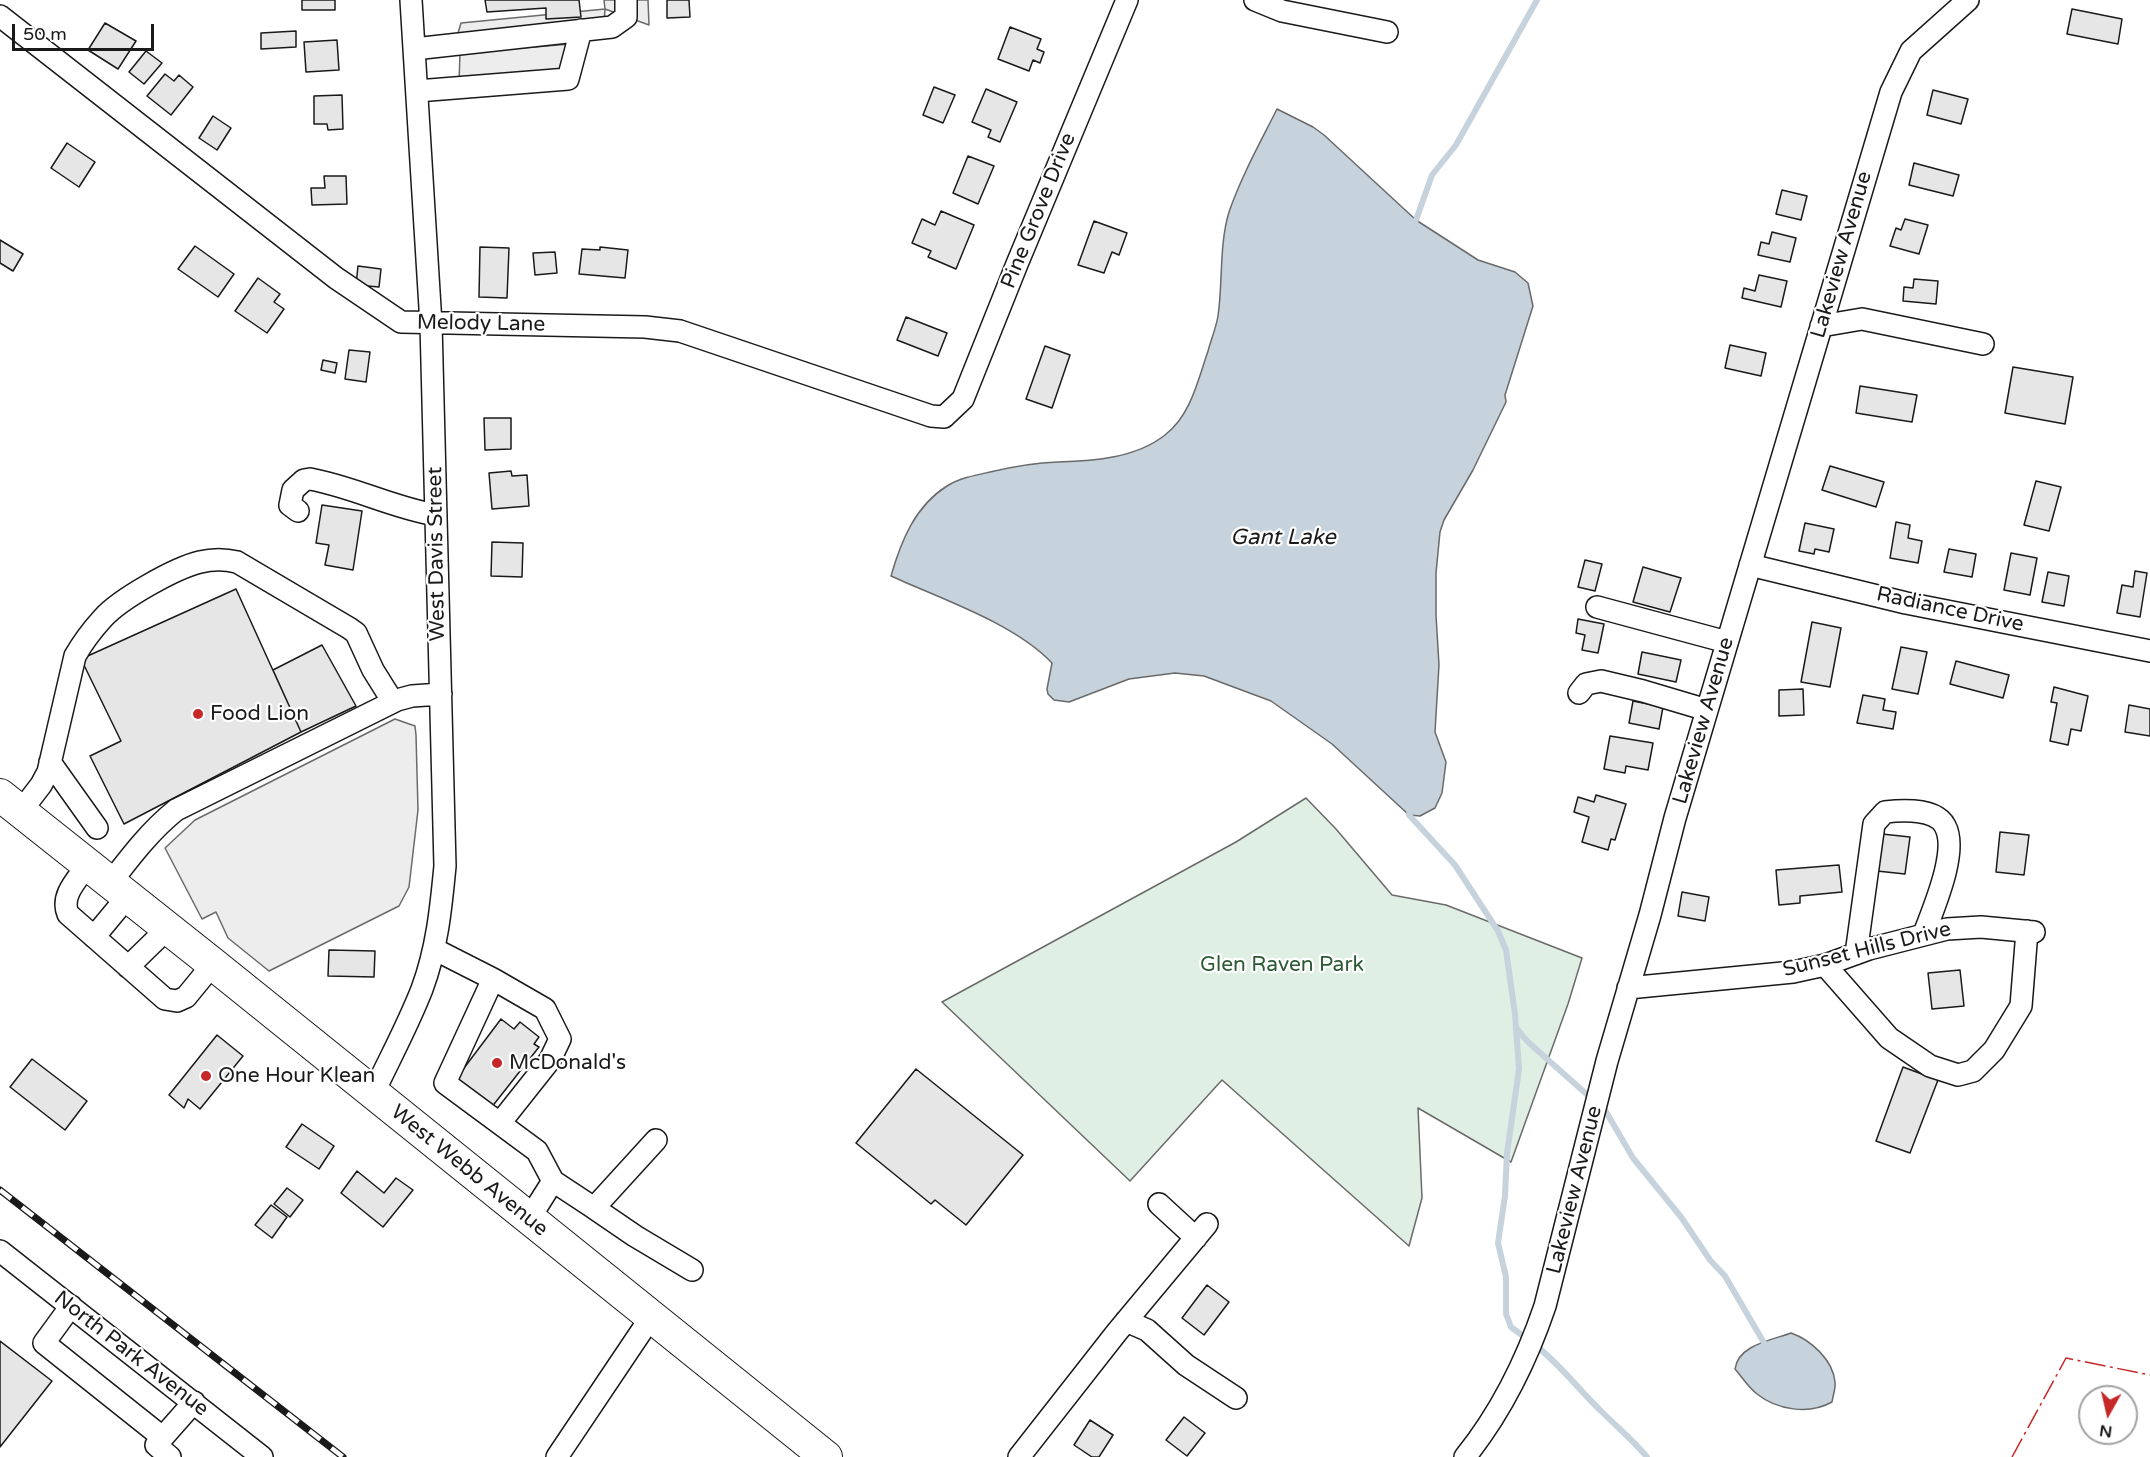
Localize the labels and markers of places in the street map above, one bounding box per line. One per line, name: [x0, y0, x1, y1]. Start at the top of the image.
place label: Food Lion: [210, 701, 309, 727]
marker: Food Lion: [191, 707, 205, 721]
place label: McDonald's: [509, 1050, 626, 1076]
marker: McDonald's: [490, 1056, 504, 1070]
place label: One Hour Klean: [218, 1063, 375, 1089]
marker: One Hour Klean: [199, 1069, 213, 1083]

